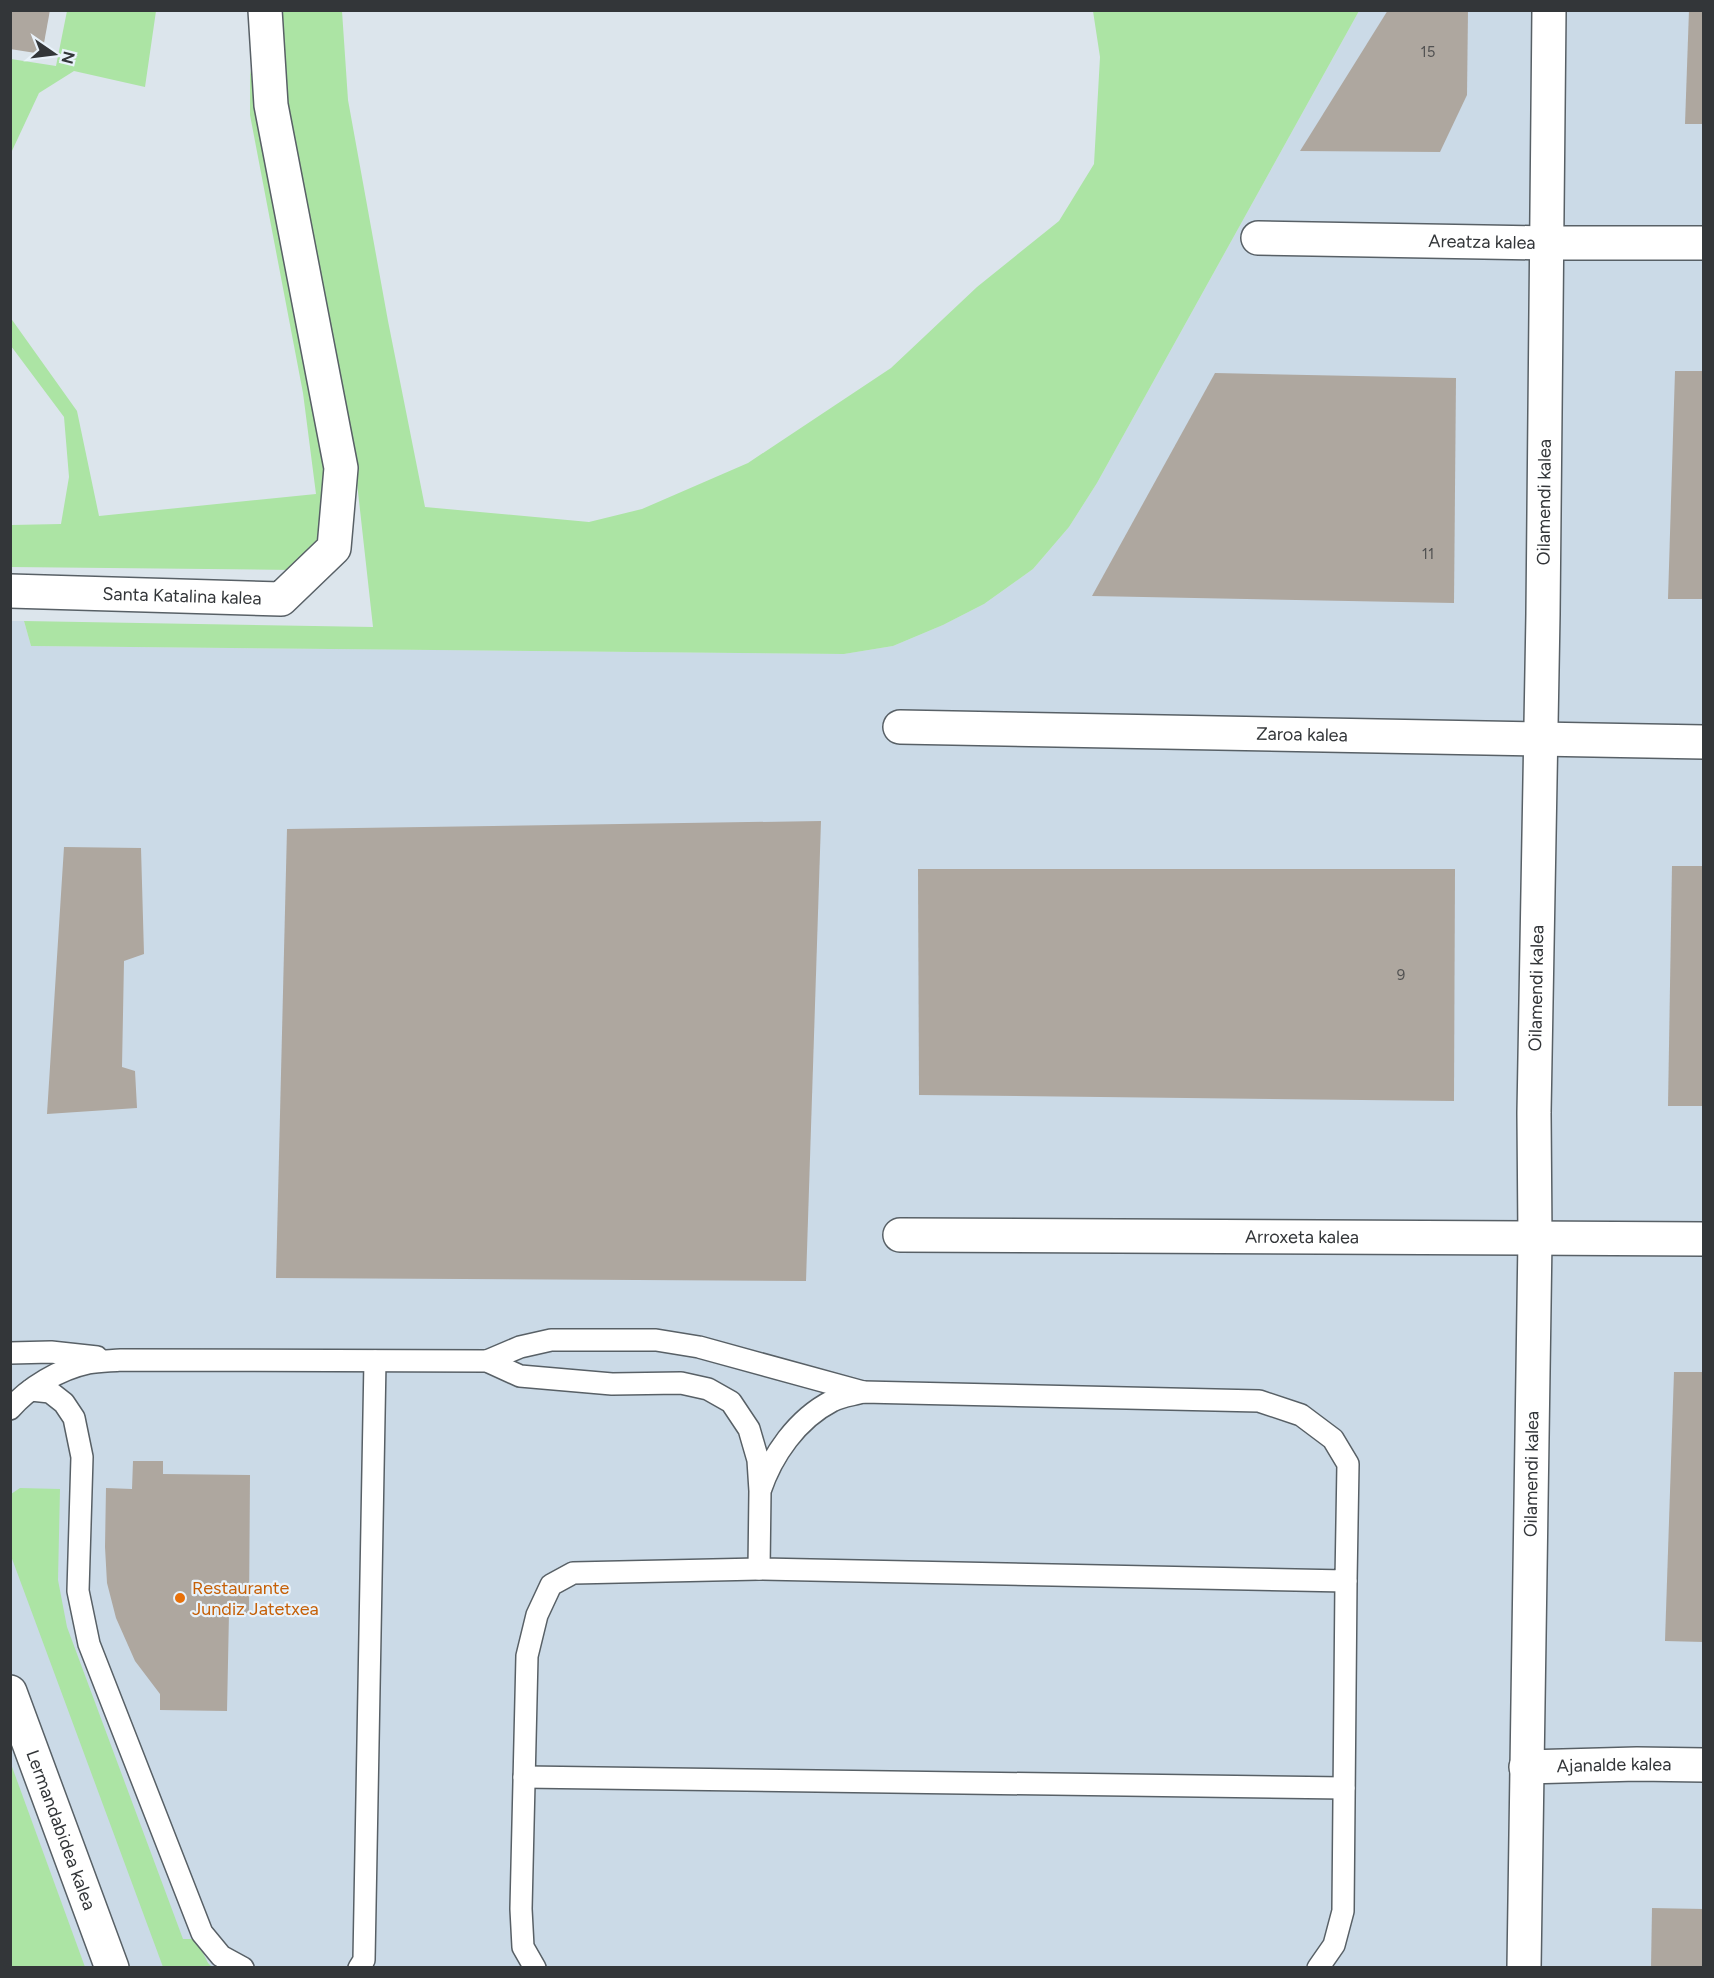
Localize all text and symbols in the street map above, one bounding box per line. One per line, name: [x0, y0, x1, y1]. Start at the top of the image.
north arrow: [24, 24, 84, 84]
house number: 15: [1421, 43, 1435, 61]
text: N: [57, 49, 79, 66]
street label: Areatza kalea: [1428, 230, 1536, 254]
street label: Oilamendi kalea: [1532, 439, 1556, 565]
house number: 11: [1422, 545, 1434, 563]
street label: Santa Katalina kalea: [102, 583, 262, 609]
street label: Zaroa kalea: [1256, 723, 1348, 746]
street label: Oilamendi kalea: [1524, 925, 1548, 1052]
house number: 9: [1397, 966, 1405, 984]
street label: Arroxeta kalea: [1245, 1226, 1359, 1248]
street label: Oilamendi kalea: [1520, 1411, 1543, 1537]
place label: Restaurante Jundiz Jatetxea: [192, 1577, 319, 1620]
marker: Restaurante Jundiz Jatetxea: [173, 1591, 187, 1605]
street label: Lermandabidea kalea: [21, 1747, 101, 1913]
street label: Ajanalde kalea: [1556, 1753, 1672, 1777]

